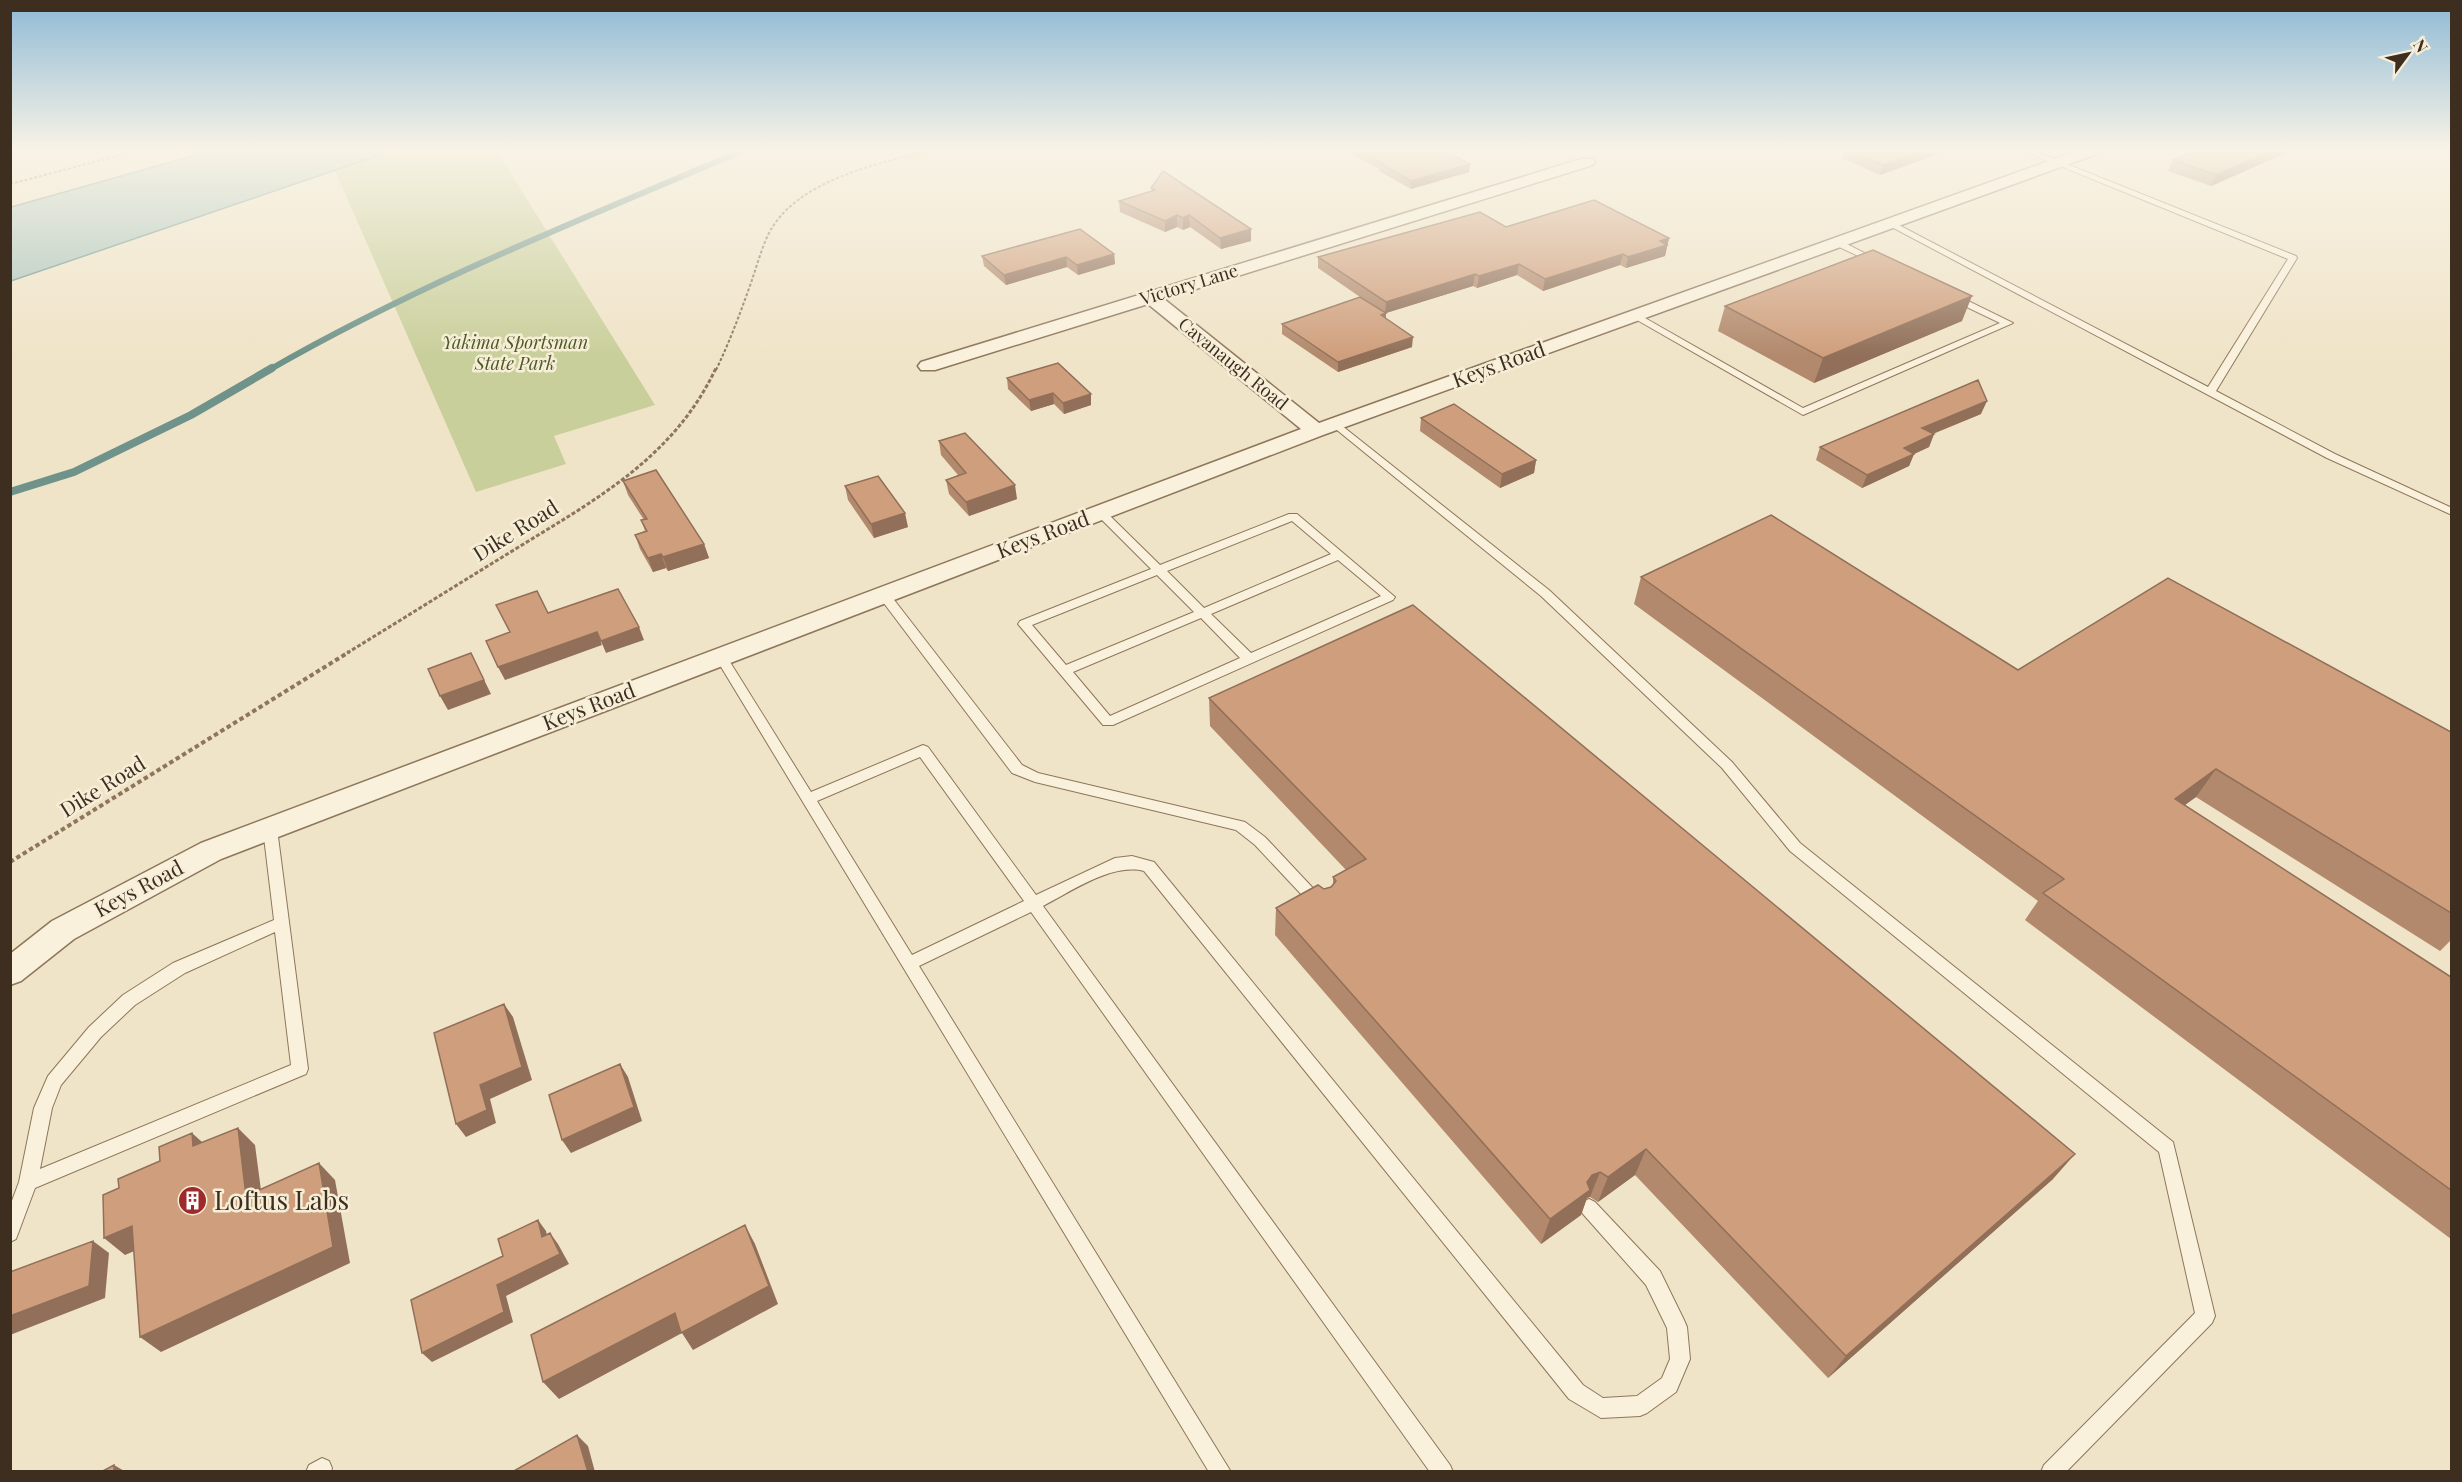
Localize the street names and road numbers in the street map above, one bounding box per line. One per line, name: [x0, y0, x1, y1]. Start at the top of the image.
street label: Victory Lane: [1136, 258, 1241, 311]
street label: Cavanaugh Road: [1174, 312, 1294, 415]
street label: Keys Road: [1448, 333, 1549, 393]
street label: Dike Road: [467, 492, 563, 567]
street label: Keys Road: [992, 503, 1093, 564]
street label: Keys Road: [538, 675, 639, 736]
street label: Dike Road: [54, 748, 150, 823]
street label: Keys Road: [89, 852, 187, 922]

